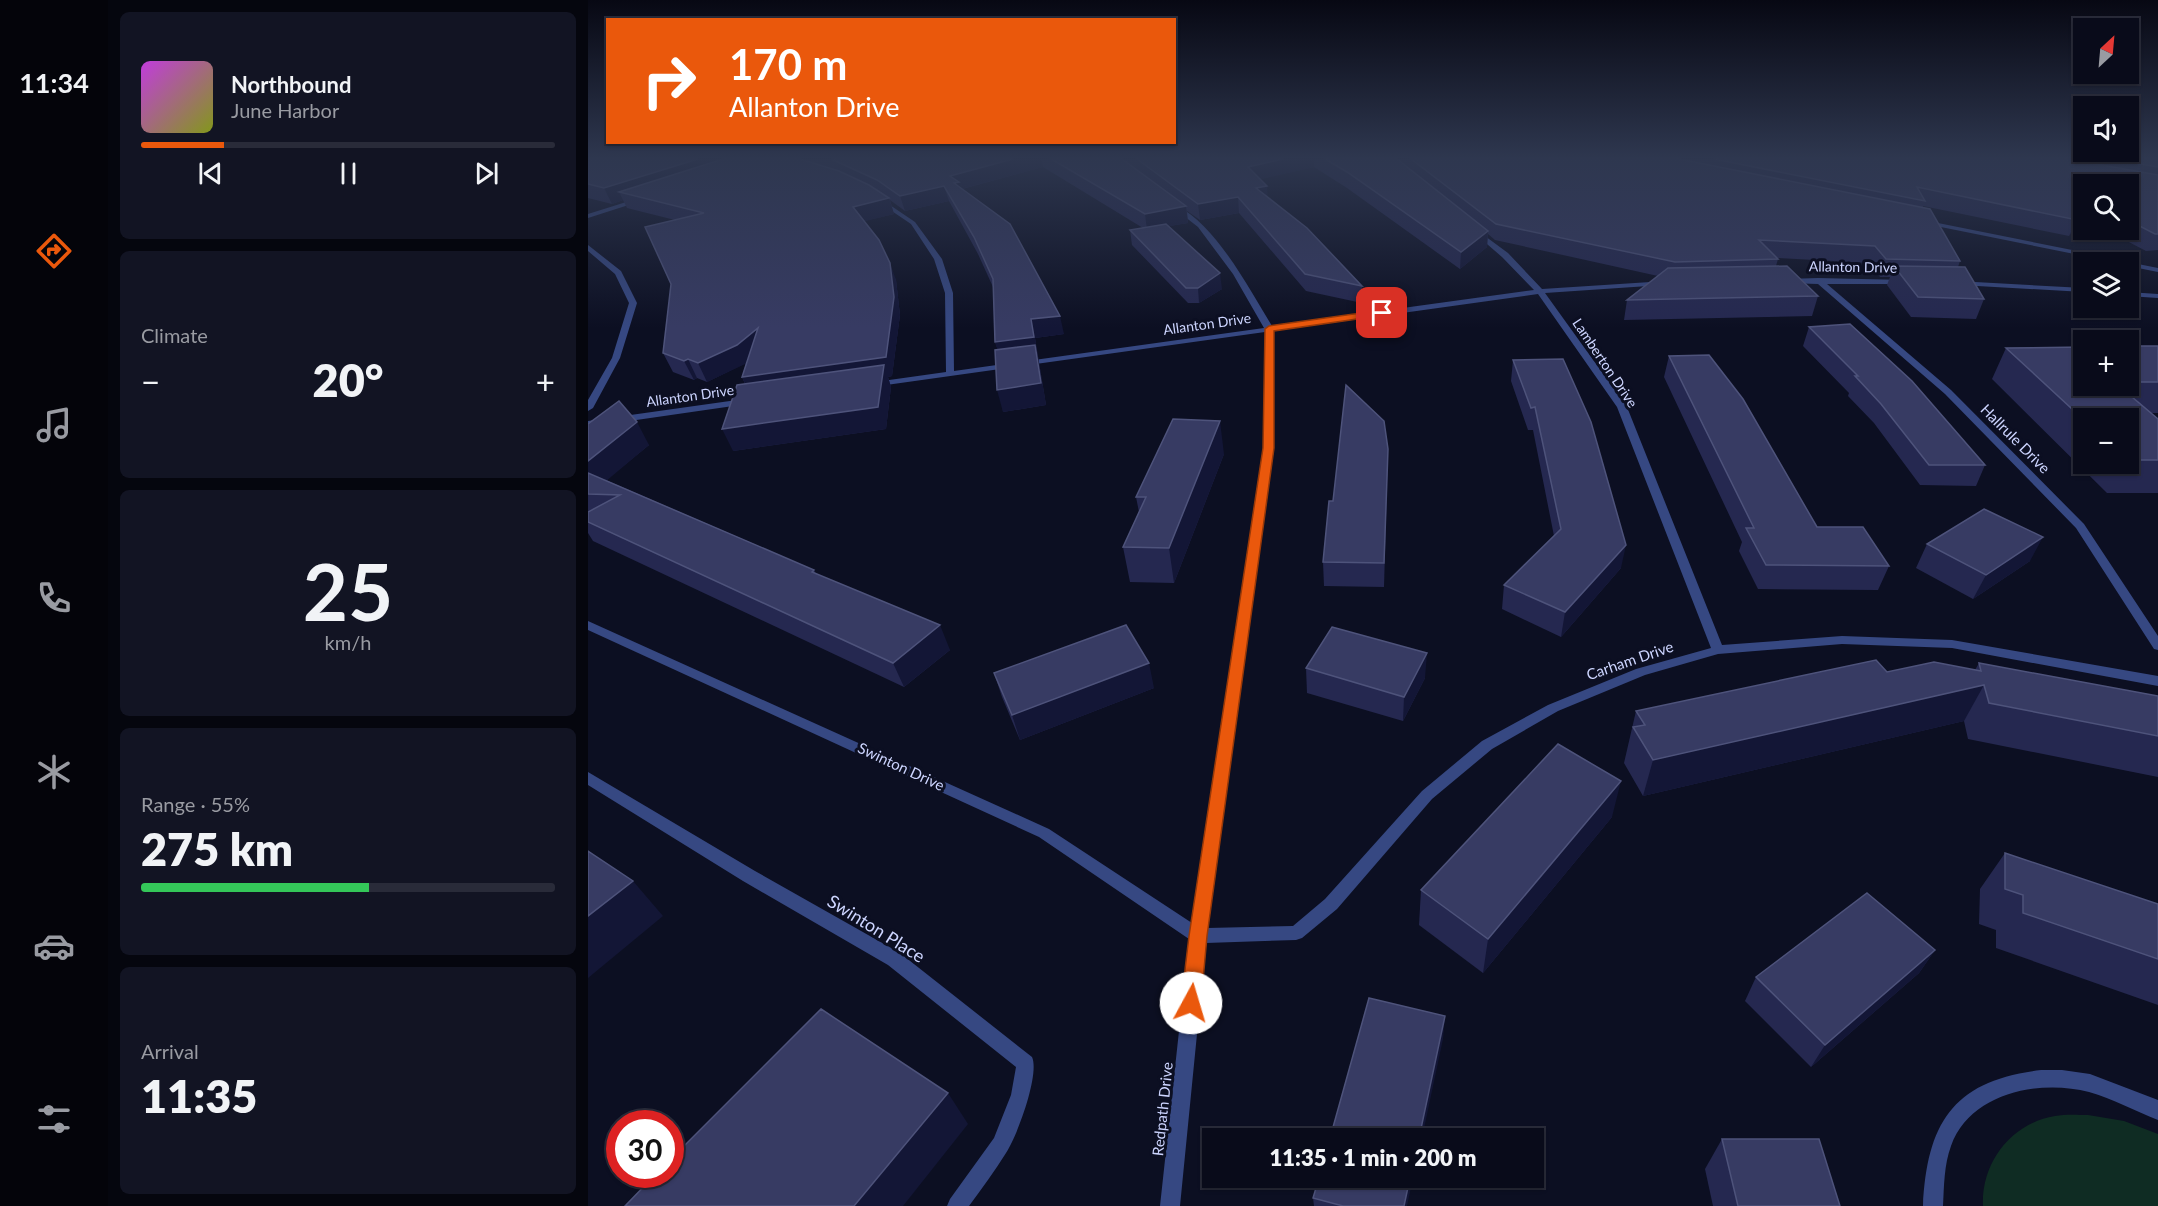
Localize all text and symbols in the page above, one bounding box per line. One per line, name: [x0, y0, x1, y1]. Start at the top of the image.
north arrow: [2073, 18, 2139, 84]
map controls: [2073, 18, 2139, 474]
text: 170 m: [729, 39, 847, 89]
icon: right: [630, 42, 708, 120]
text: 11:34: [19, 66, 89, 99]
text: Northbound: [231, 71, 351, 98]
text: Allanton Drive: [729, 90, 900, 123]
button: sound: [2073, 96, 2139, 162]
text: June Harbor: [231, 98, 339, 122]
icon: previous: [194, 157, 227, 190]
icon: pause: [332, 157, 365, 190]
icon: next: [470, 157, 503, 190]
button: search: [2073, 174, 2139, 240]
icon: directions: [33, 230, 75, 272]
button: layers: [2073, 252, 2139, 318]
street label: Allanton Drive: [1809, 257, 1897, 276]
pin: [1356, 287, 1407, 338]
icon: arrive: [1365, 296, 1398, 329]
street label: Allanton Drive: [1162, 309, 1252, 338]
street label: Lamberton Drive: [1569, 315, 1641, 410]
text: Climate: [141, 323, 208, 347]
button: +: [2073, 330, 2139, 396]
text: 20°: [313, 353, 383, 407]
text: −: [141, 361, 160, 401]
text: +: [536, 361, 555, 401]
street label: Allanton Drive: [645, 381, 735, 410]
street label: Hallrule Drive: [1977, 400, 2054, 477]
icon: music: [33, 404, 75, 446]
button: −: [2073, 408, 2139, 474]
text: 25: [303, 544, 393, 638]
icon: phone: [33, 577, 75, 619]
text: km/h: [325, 630, 371, 654]
street label: Carham Drive: [1584, 637, 1676, 683]
street label: Swinton Drive: [855, 738, 948, 794]
icon: climate: [33, 751, 75, 793]
text: Range · 55%: [141, 792, 250, 816]
text: 275 km: [141, 822, 293, 876]
street label: Swinton Place: [824, 889, 929, 967]
icon: car: [33, 925, 75, 967]
position arrow: [1159, 971, 1223, 1035]
text: Arrival: [141, 1039, 199, 1063]
street label: Redpath Drive: [1148, 1061, 1176, 1157]
text: 11:35: [141, 1069, 257, 1123]
icon: filters: [33, 1098, 75, 1140]
speed limit sign: 30: [606, 1110, 684, 1188]
text: 11:35 · 1 min · 200 m: [1270, 1144, 1476, 1171]

